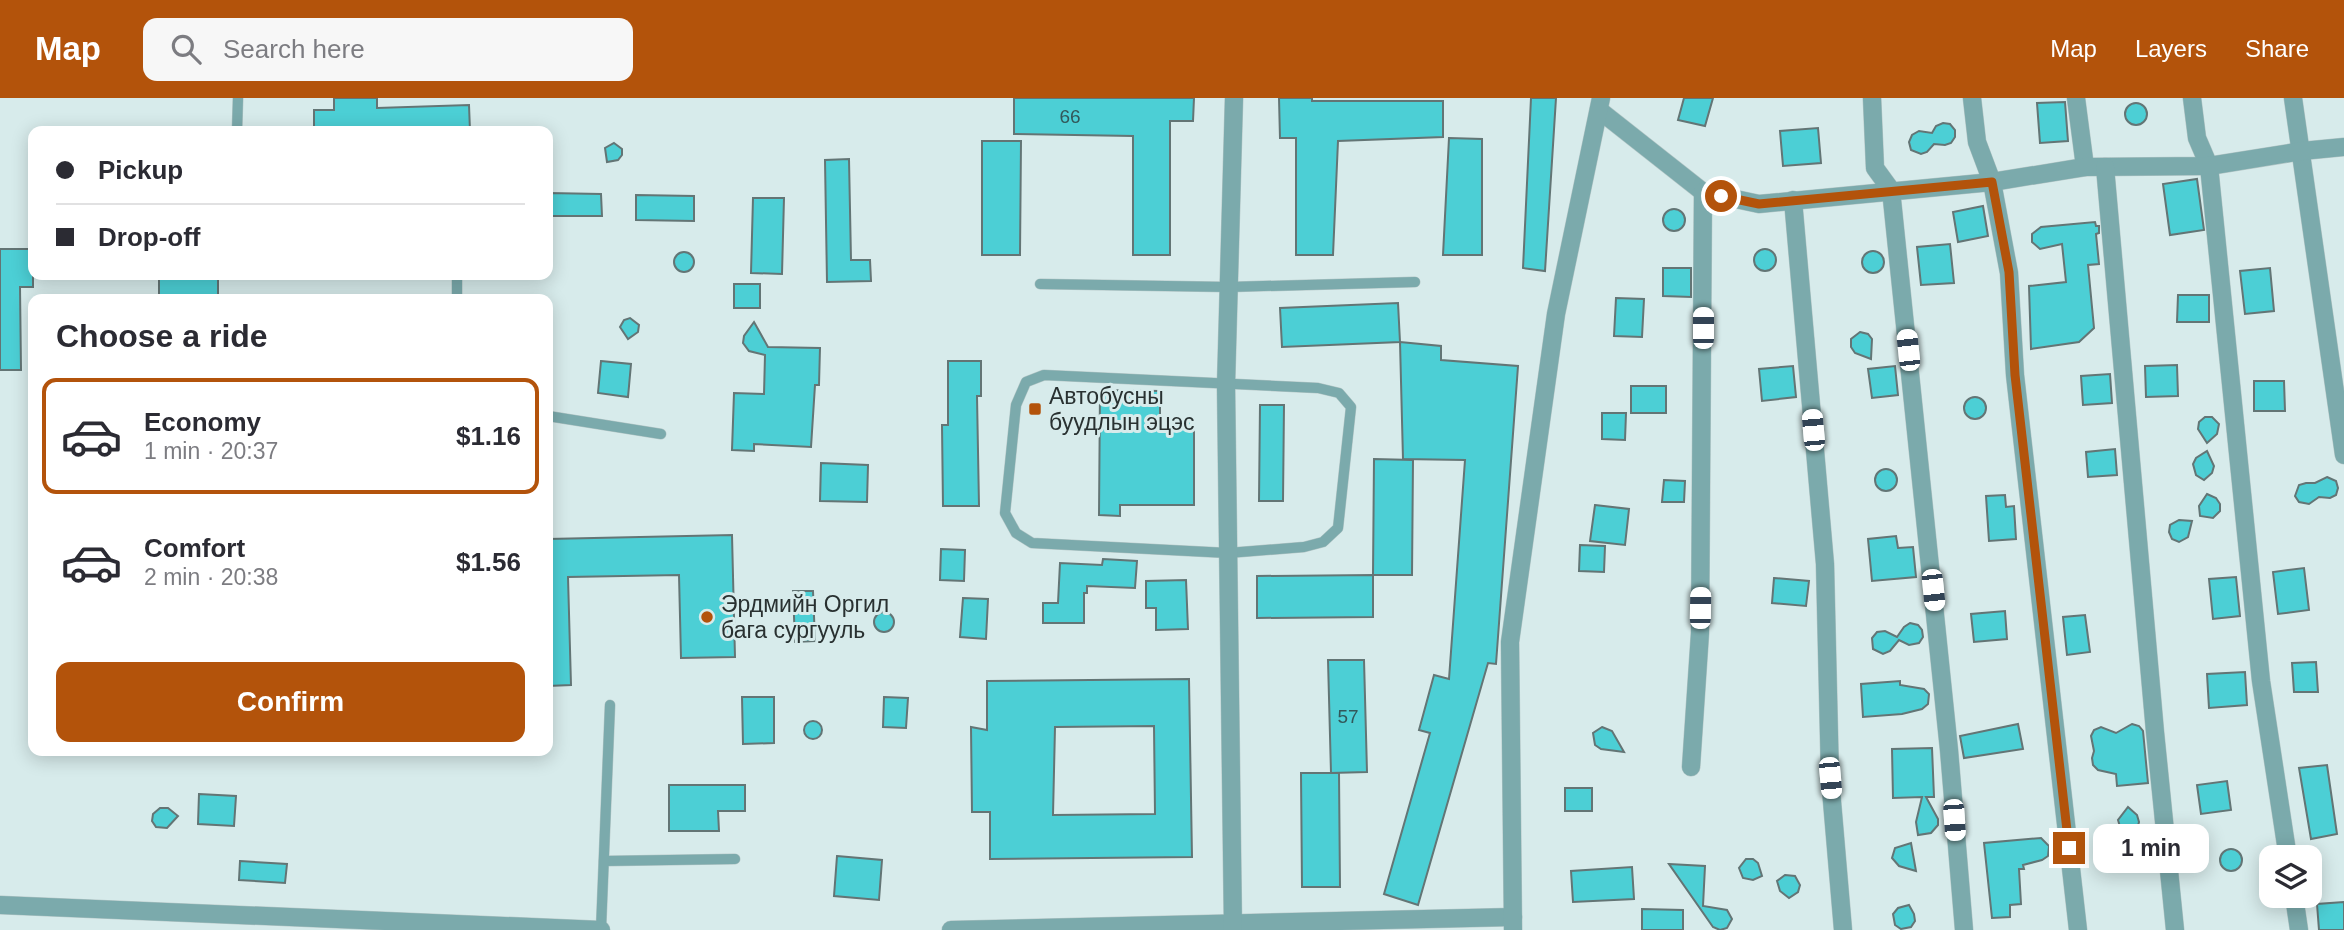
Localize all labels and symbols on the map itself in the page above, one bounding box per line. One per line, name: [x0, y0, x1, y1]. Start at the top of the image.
house number: 66: [1059, 106, 1081, 127]
route start: [1705, 180, 1737, 212]
car: [1693, 307, 1714, 349]
car: [1896, 328, 1921, 372]
place label: Автобусны буудлын эцэс: [1049, 383, 1195, 435]
marker: Автобусны буудлын эцэс: [1027, 401, 1043, 417]
car: [1801, 408, 1826, 452]
car: [1921, 568, 1946, 612]
car: [1690, 587, 1711, 629]
place label: Эрдмийн Оргил бага сургууль: [721, 591, 889, 643]
marker: Эрдмийн Оргил бага сургууль: [699, 609, 715, 625]
house number: 57: [1337, 706, 1359, 727]
car: [1818, 756, 1843, 800]
car: [1943, 798, 1966, 842]
callout: 1 min: [2094, 824, 2209, 872]
route end: [2053, 832, 2085, 864]

